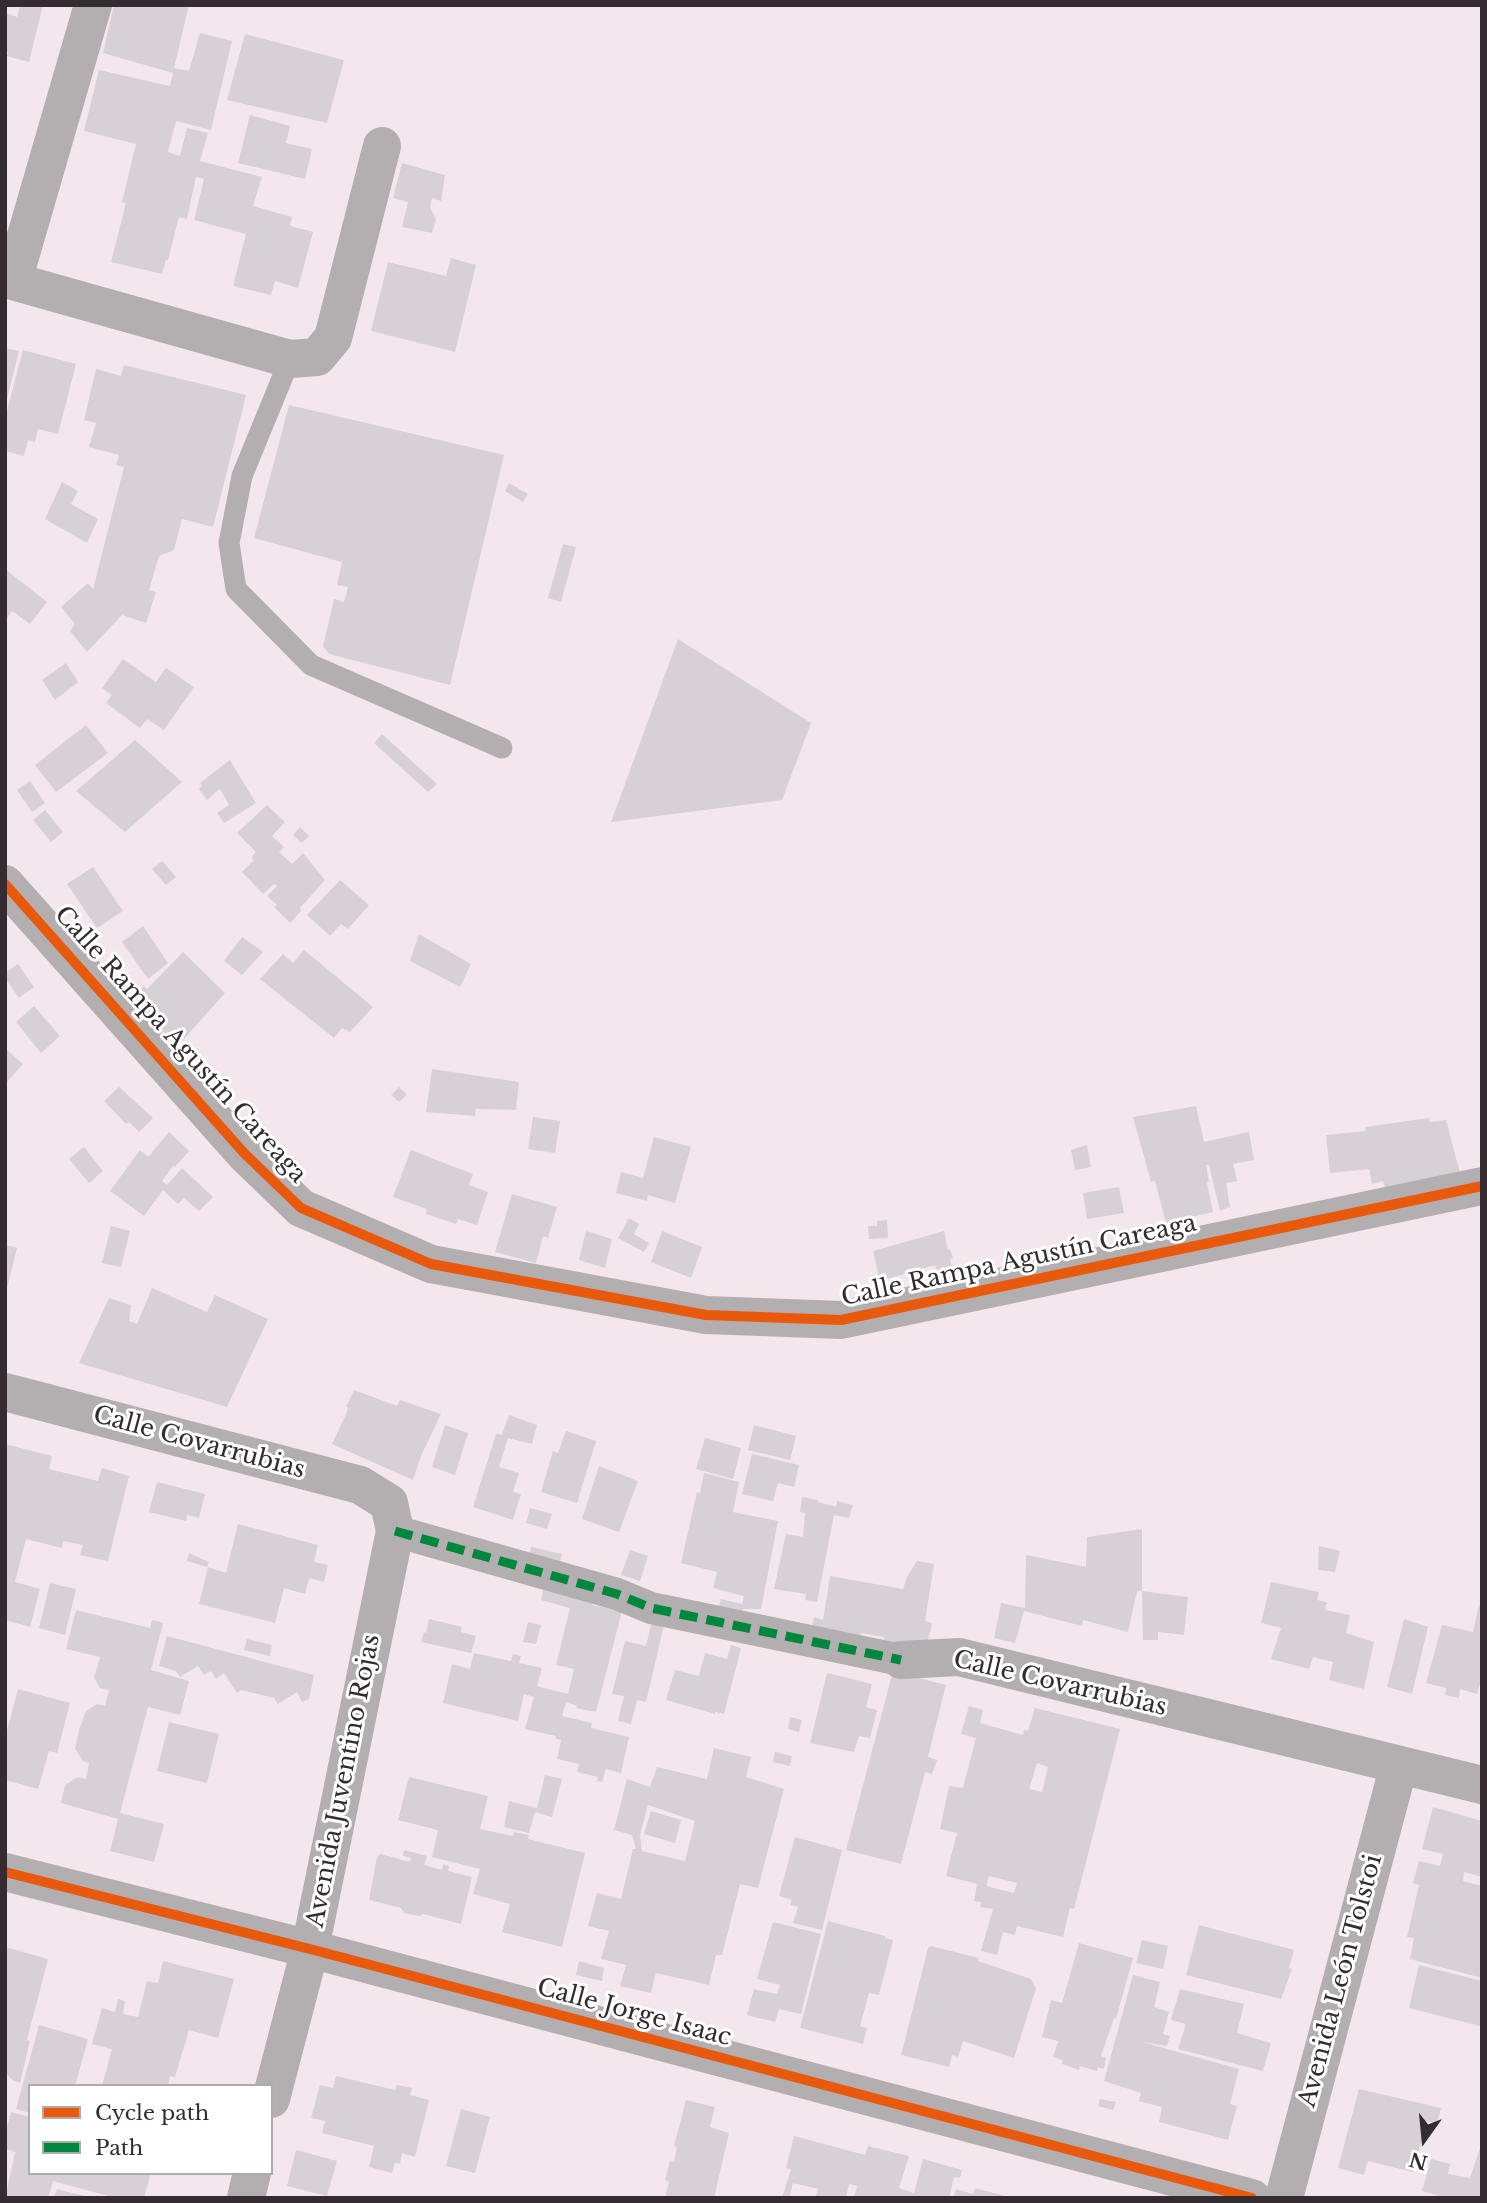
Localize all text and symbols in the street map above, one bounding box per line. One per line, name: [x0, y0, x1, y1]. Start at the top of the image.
street label: Calle Rampa Agustín Careaga: [48, 901, 312, 1189]
street label: Calle Rampa Agustín Careaga: [839, 1209, 1199, 1313]
street label: Calle Covarrubias: [90, 1401, 308, 1485]
street label: Avenida Juventino Rojas: [301, 1632, 387, 1930]
street label: Calle Covarrubias: [951, 1645, 1169, 1723]
street label: Avenida León Tolstoi: [1293, 1852, 1389, 2110]
street label: Calle Jorge Isaac: [534, 1973, 734, 2053]
legend: [28, 2084, 273, 2175]
text: Cycle path: [95, 2100, 209, 2126]
north arrow: [1389, 2105, 1459, 2175]
text: Path: [95, 2135, 143, 2161]
text: N: [1407, 2147, 1430, 2174]

